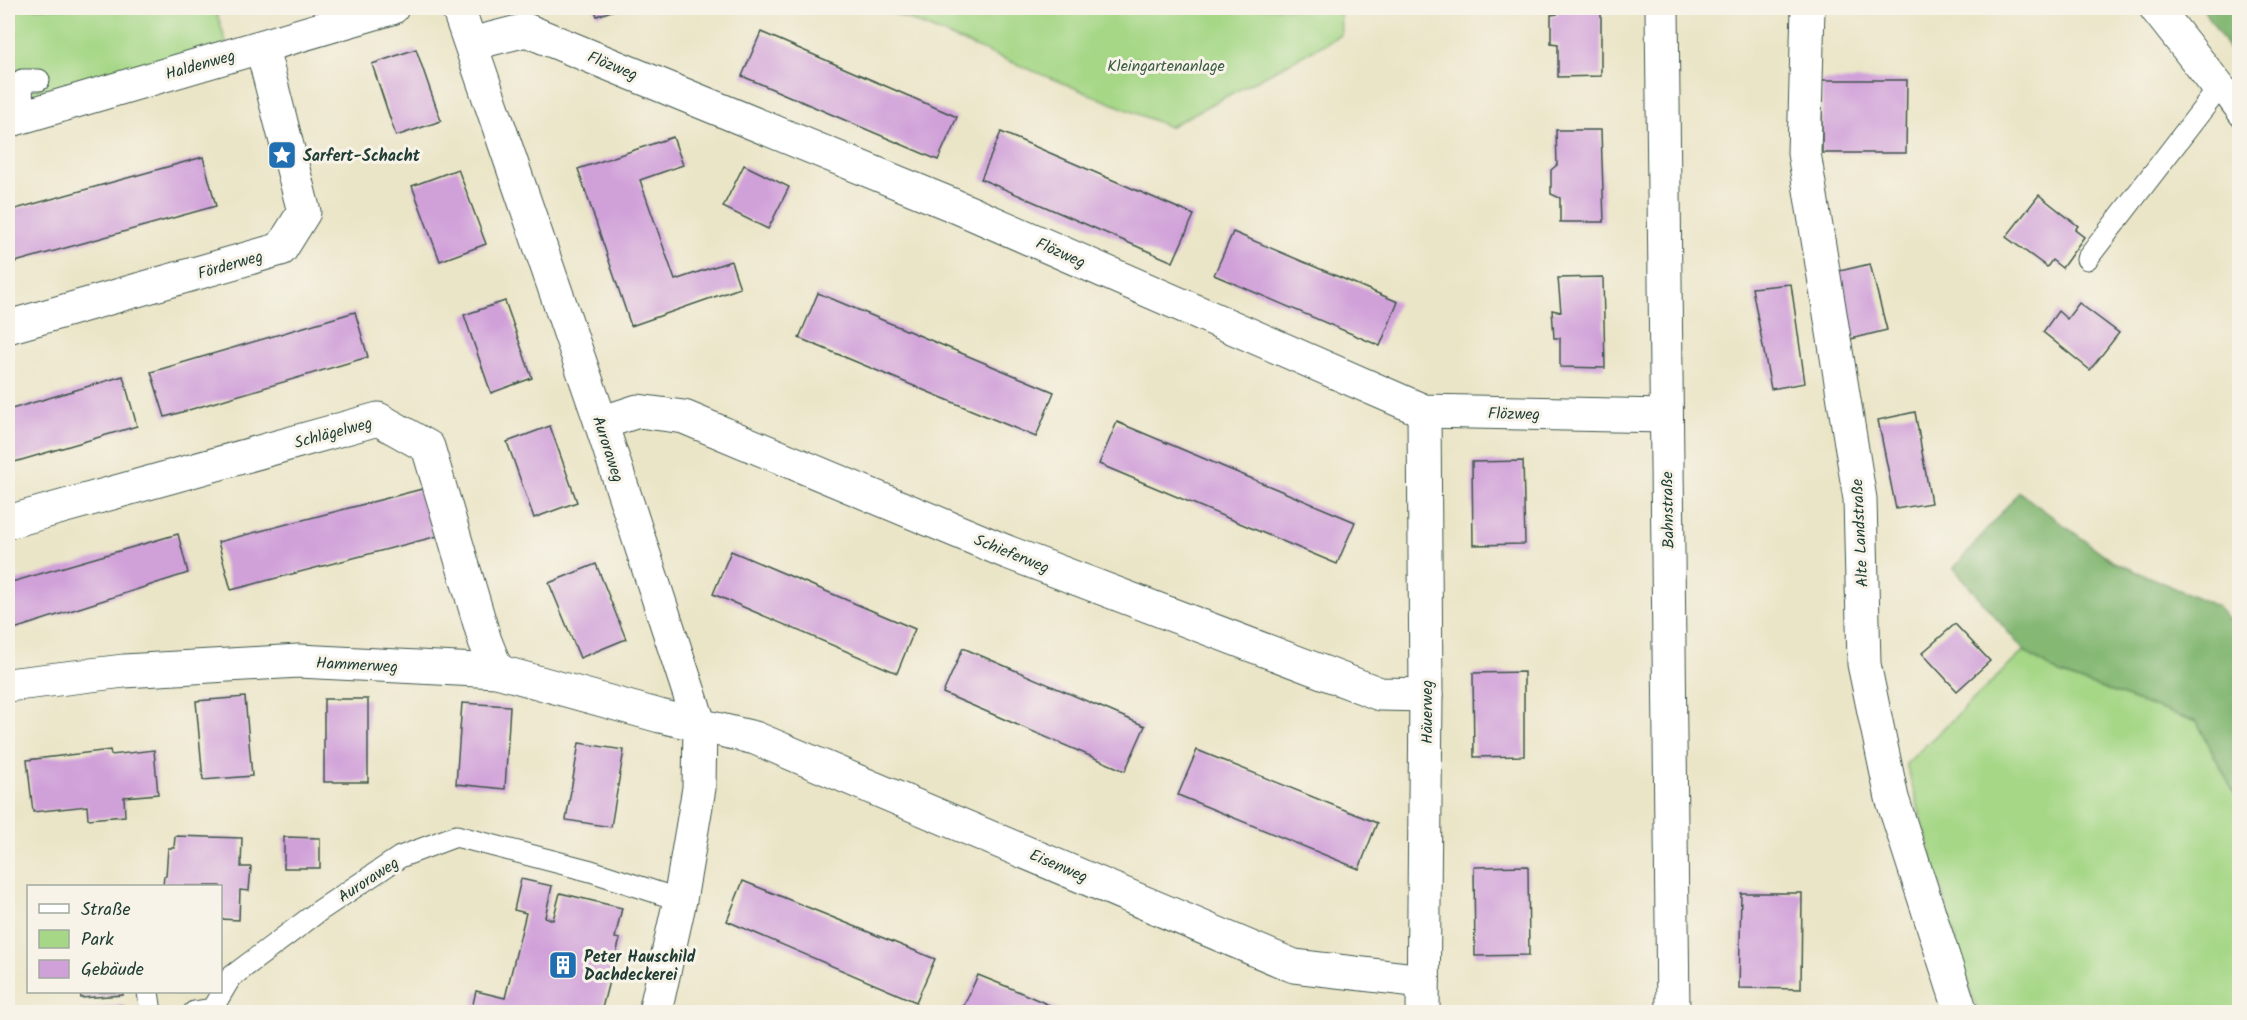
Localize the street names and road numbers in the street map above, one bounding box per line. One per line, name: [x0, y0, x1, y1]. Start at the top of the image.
street label: Haldenweg: [163, 44, 238, 87]
street label: Flözweg: [584, 45, 641, 88]
street label: Flözweg: [1031, 231, 1089, 275]
street label: Förderweg: [195, 244, 266, 287]
street label: Flözweg: [1488, 402, 1540, 427]
street label: Schlägelweg: [292, 411, 375, 456]
street label: Auroraweg: [585, 413, 630, 486]
street label: Bahnstraße: [1655, 471, 1682, 549]
street label: Alte Landstraße: [1845, 478, 1876, 588]
street label: Schieferweg: [970, 528, 1053, 581]
street label: Hammerweg: [315, 651, 398, 680]
street label: Häuerweg: [1415, 680, 1440, 744]
street label: Eisenweg: [1025, 843, 1092, 890]
street label: Auroraweg: [333, 851, 404, 909]

